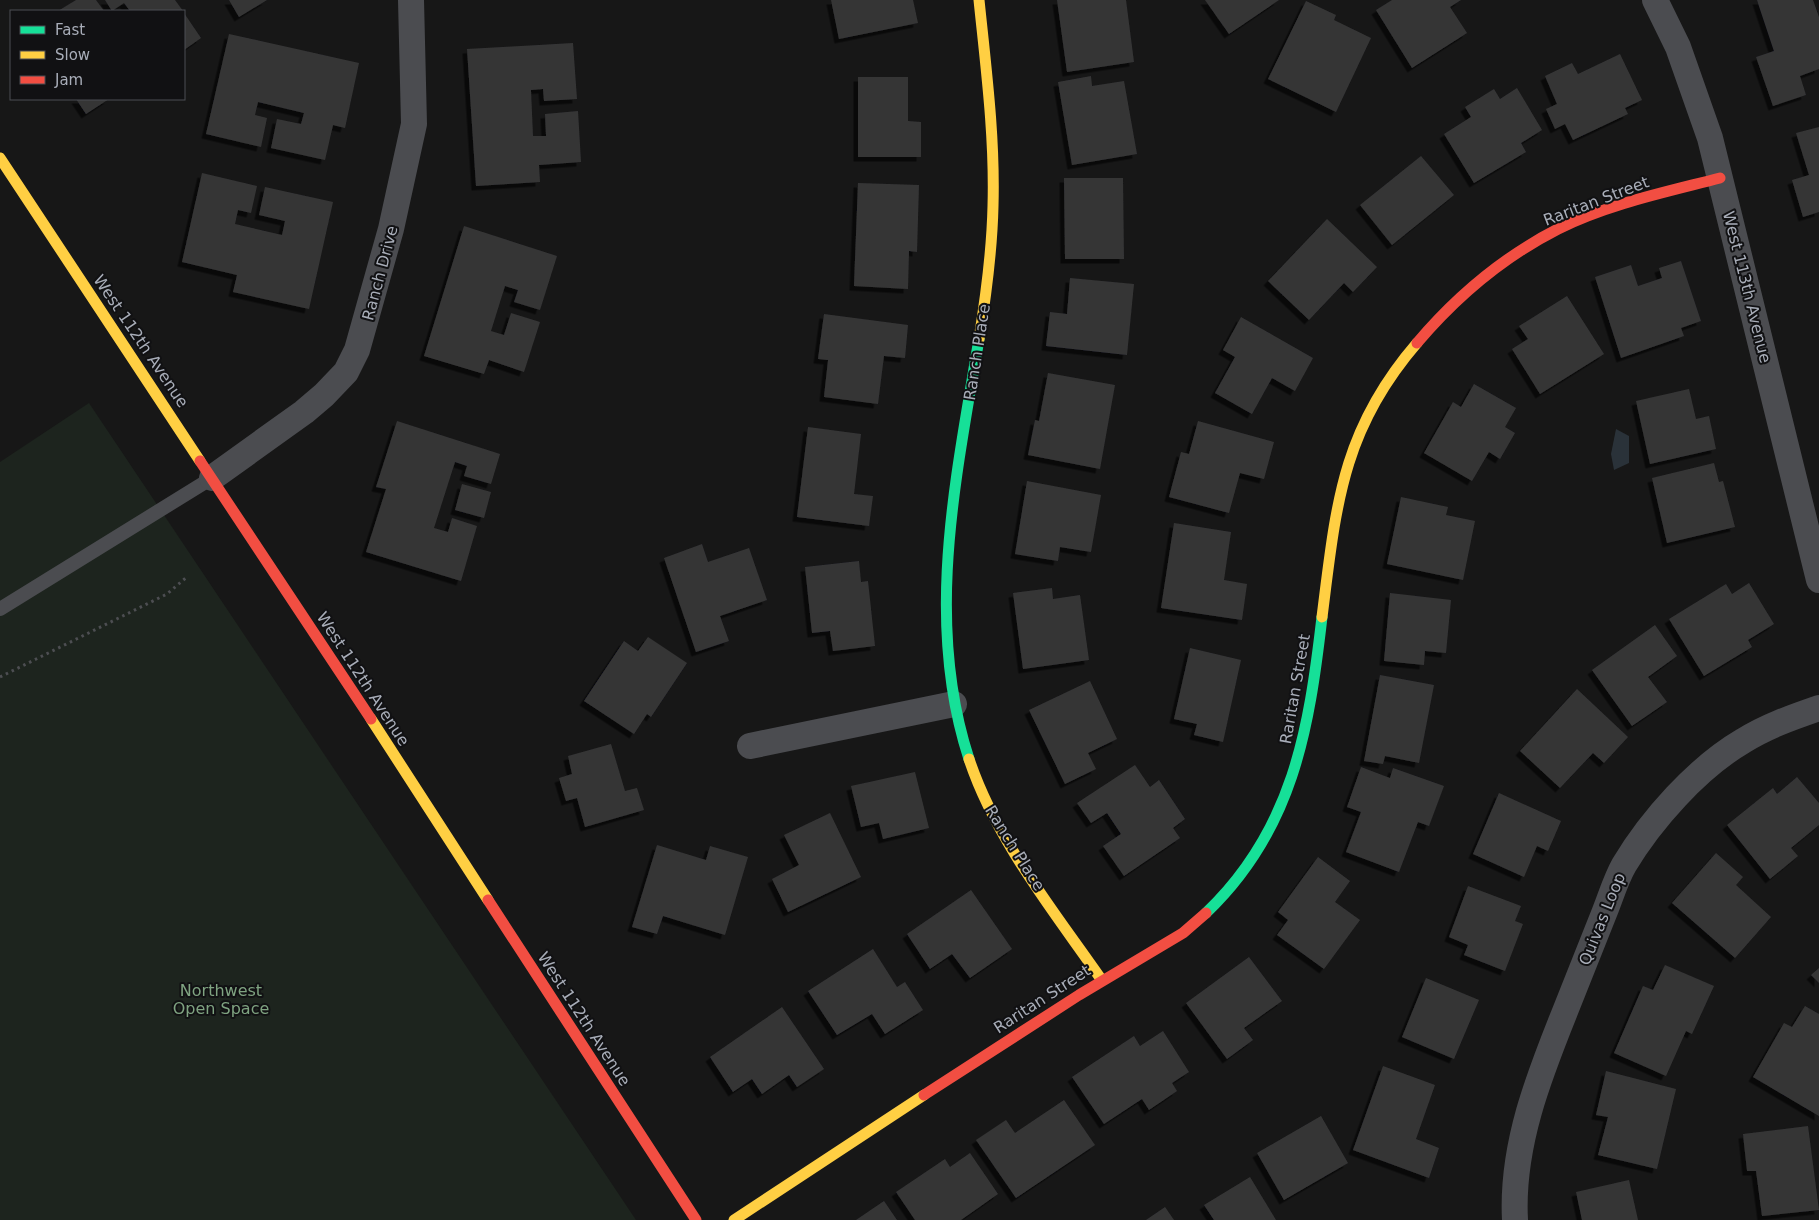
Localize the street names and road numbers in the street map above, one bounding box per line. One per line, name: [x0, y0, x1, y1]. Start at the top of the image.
street label: Raritan Street: [1541, 172, 1651, 230]
street label: West 113th Avenue: [1719, 209, 1775, 365]
street label: Ranch Drive: [358, 224, 402, 322]
street label: West 112th Avenue: [90, 271, 192, 411]
street label: Ranch Place: [960, 302, 994, 402]
street label: West 112th Avenue: [313, 608, 413, 750]
street label: Raritan Street: [1276, 632, 1314, 746]
street label: Ranch Place: [981, 802, 1049, 894]
street label: Quivas Loop: [1575, 870, 1629, 968]
street label: West 112th Avenue: [534, 948, 634, 1090]
street label: Raritan Street: [990, 961, 1094, 1037]

